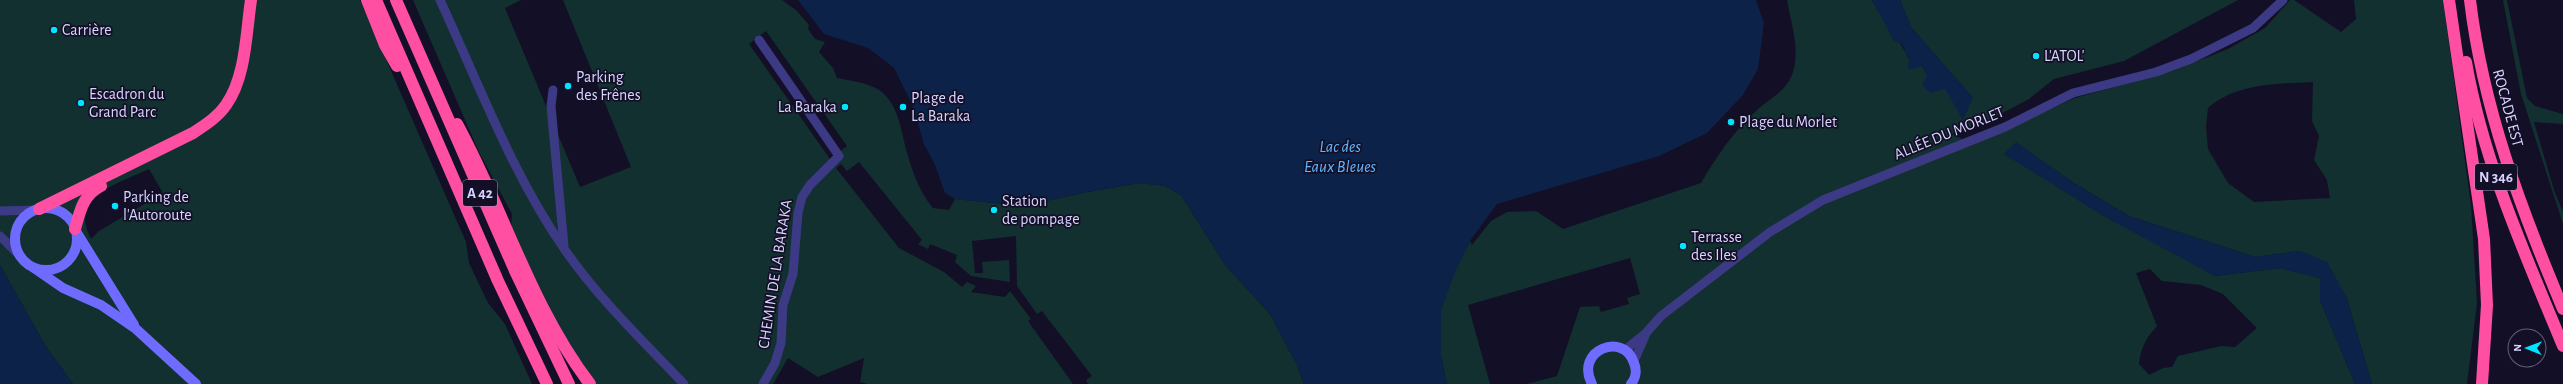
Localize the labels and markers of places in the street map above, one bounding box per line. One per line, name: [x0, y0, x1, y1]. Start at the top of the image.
place label: Carrière: [62, 22, 112, 38]
marker: Carrière: [49, 25, 59, 35]
place label: L'ATOL': [2044, 48, 2084, 64]
marker: L'ATOL': [2031, 51, 2041, 61]
place label: Parking des Frênes: [576, 69, 641, 103]
marker: Parking des Frênes: [563, 81, 573, 91]
place label: Escadron du Grand Parc: [89, 86, 165, 120]
place label: Plage de La Baraka: [911, 90, 970, 124]
marker: Escadron du Grand Parc: [76, 98, 86, 108]
place label: La Baraka: [778, 99, 837, 115]
marker: La Baraka: [840, 102, 850, 112]
marker: Plage de La Baraka: [898, 102, 908, 112]
place label: Plage du Morlet: [1739, 114, 1837, 130]
marker: Plage du Morlet: [1726, 117, 1736, 127]
place label: Parking de l'Autoroute: [123, 189, 192, 223]
place label: Station de pompage: [1002, 193, 1080, 227]
marker: Parking de l'Autoroute: [110, 201, 120, 211]
marker: Station de pompage: [989, 205, 999, 215]
place label: Terrasse des Iles: [1691, 229, 1742, 263]
marker: Terrasse des Iles: [1678, 241, 1688, 251]

